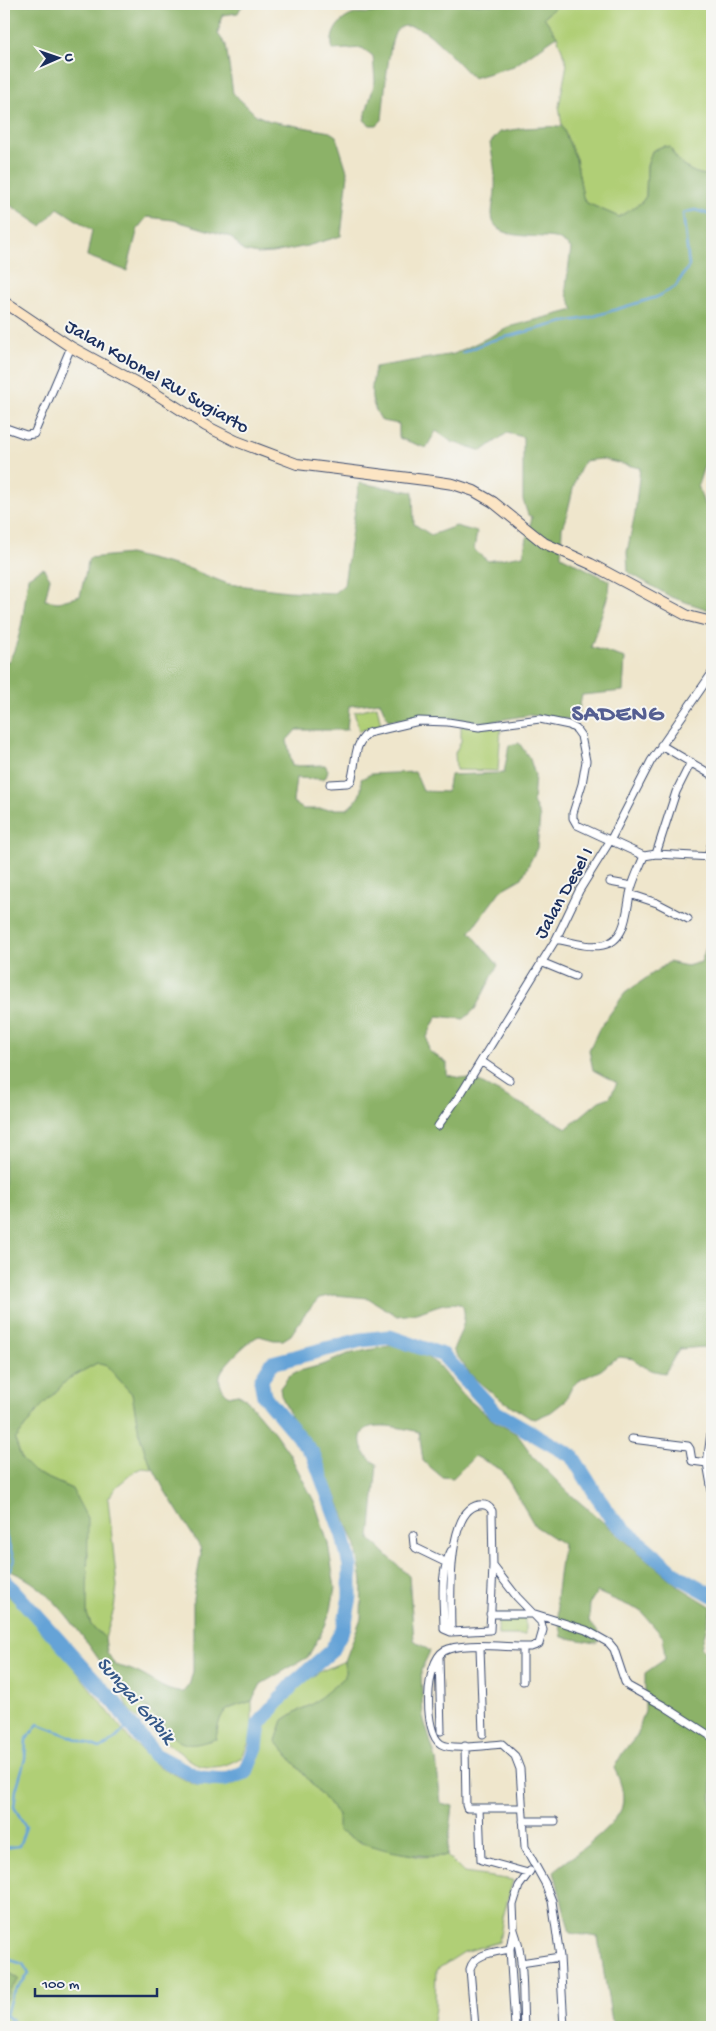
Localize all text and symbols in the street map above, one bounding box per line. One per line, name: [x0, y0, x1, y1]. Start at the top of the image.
north arrow: [32, 32, 82, 82]
text: U: [60, 53, 77, 62]
street label: Jalan Kolonel RW Sugiarto: [60, 316, 253, 440]
district label: SADENG: [572, 701, 665, 730]
street label: Jalan Desel I: [530, 844, 600, 943]
water label: Sungai Gribik: [90, 1653, 180, 1751]
scale bar: [35, 1966, 158, 1998]
text: 100 m: [41, 1976, 80, 1994]

